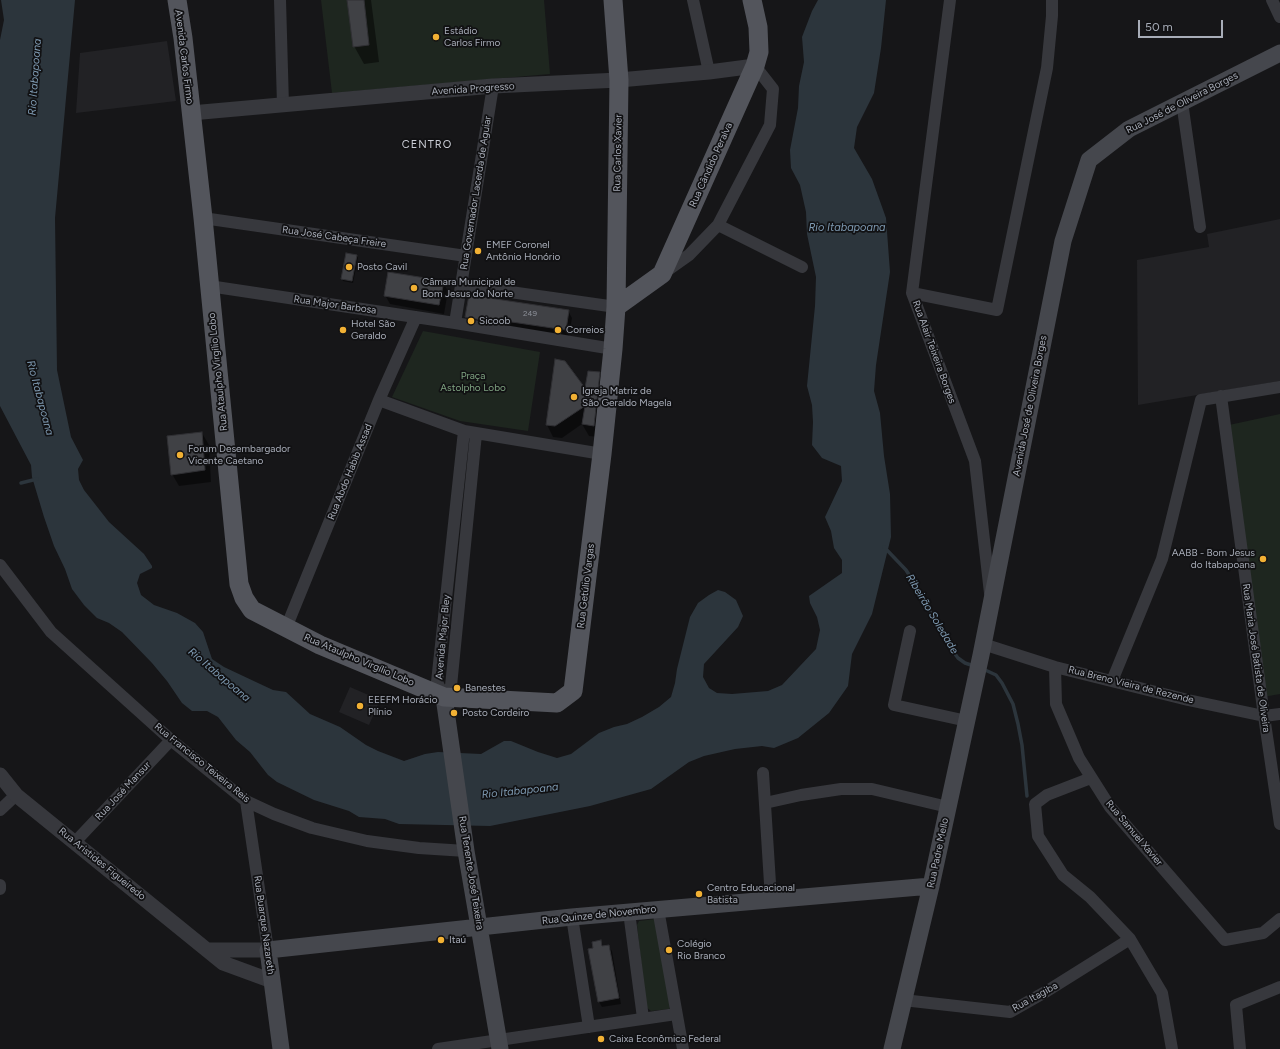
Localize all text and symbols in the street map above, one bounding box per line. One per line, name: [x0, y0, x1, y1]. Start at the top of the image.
street label: Avenida Carlos Firmo: [172, 9, 196, 105]
scale bar: [1140, 12, 1225, 38]
text: 50 m: [1145, 20, 1173, 34]
place label: Estádio Carlos Firmo: [444, 25, 500, 48]
marker: Estádio Carlos Firmo: [431, 32, 441, 42]
water label: Rio Itabapoana: [26, 38, 44, 116]
street label: Rua José de Oliveira Borges: [1124, 69, 1240, 137]
street label: Avenida Progresso: [431, 80, 515, 98]
street label: Rua Carlos Xavier: [611, 114, 625, 192]
street label: Rua Governador Lacerda de Aguiar: [458, 115, 494, 271]
street label: Rua Cândido Peralva: [687, 121, 735, 209]
district label: CENTRO: [402, 138, 452, 152]
water label: Rio Itabapoana: [808, 221, 886, 235]
street label: Rua José Cabeça Freire: [281, 224, 387, 250]
place label: EMEF Coronel Antônio Honório: [486, 239, 560, 262]
marker: EMEF Coronel Antônio Honório: [473, 246, 483, 256]
place label: Posto Cavil: [357, 261, 407, 273]
marker: Posto Cavil: [344, 262, 354, 272]
place label: Câmara Municipal de Bom Jesus do Norte: [422, 276, 516, 300]
marker: Câmara Municipal de Bom Jesus do Norte: [409, 283, 419, 293]
street label: Rua Major Barbosa: [293, 293, 377, 317]
street label: Rua Alair Teixeira Borges: [910, 299, 958, 405]
house number: 249: [523, 309, 537, 319]
street label: Rua Ataulpho Virgílio Lobo: [206, 312, 230, 432]
place label: Sicoob: [479, 315, 510, 327]
marker: Sicoob: [466, 316, 476, 326]
place label: Hotel São Geraldo: [351, 318, 395, 342]
place label: Correios: [566, 324, 604, 336]
marker: Hotel São Geraldo: [338, 325, 348, 335]
marker: Correios: [553, 325, 563, 335]
street label: Avenida José de Oliveira Borges: [1010, 335, 1050, 477]
water label: Rio Itabapoana: [24, 359, 56, 437]
park label: Praça Astolpho Lobo: [440, 370, 506, 394]
place label: Igreja Matriz de São Geraldo Magela: [582, 385, 672, 408]
marker: Igreja Matriz de São Geraldo Magela: [569, 392, 579, 402]
street label: Rua Abdo Habib Assad: [325, 422, 375, 522]
place label: Forum Desembargador Vicente Caetano: [188, 443, 290, 466]
marker: Forum Desembargador Vicente Caetano: [175, 450, 185, 460]
street label: Rua Getúlio Vargas: [575, 543, 597, 629]
place label: AABB - Bom Jesus do Itabapoana: [1172, 547, 1255, 570]
marker: AABB - Bom Jesus do Itabapoana: [1258, 554, 1268, 564]
water label: Ribeirão Soledade: [903, 572, 961, 656]
street label: Rua Maria José Batista de Oliveira: [1240, 583, 1272, 733]
street label: Avenida Major Bley: [433, 594, 453, 680]
street label: Rua Ataulpho Virgílio Lobo: [302, 631, 416, 689]
water label: Rio Itabapoana: [185, 645, 253, 705]
street label: Rua Breno Vieira de Rezende: [1067, 664, 1195, 706]
place label: Banestes: [465, 682, 506, 694]
marker: Banestes: [452, 683, 462, 693]
place label: EEEFM Horácio Plínio: [368, 694, 437, 718]
marker: EEEFM Horácio Plínio: [355, 701, 365, 711]
place label: Posto Cordeiro: [462, 707, 529, 719]
marker: Posto Cordeiro: [449, 708, 459, 718]
street label: Rua Francisco Teixeira Reis: [152, 721, 252, 805]
street label: Rua José Mansur: [93, 759, 153, 823]
water label: Rio Itabapoana: [481, 780, 559, 802]
street label: Rua Samuel Xavier: [1103, 798, 1165, 868]
street label: Rua Tenente José Teixeira: [456, 815, 486, 931]
street label: Rua Padre Mello: [925, 817, 951, 889]
street label: Rua Aristides Figueiredo: [56, 825, 148, 903]
street label: Rua Buarque Nazareth: [251, 875, 277, 975]
place label: Centro Educacional Batista: [707, 882, 795, 906]
marker: Centro Educacional Batista: [694, 889, 704, 899]
street label: Rua Quinze de Novembro: [541, 903, 657, 927]
place label: Itaú: [449, 934, 466, 946]
marker: Itaú: [436, 935, 446, 945]
place label: Colégio Rio Branco: [677, 938, 725, 962]
marker: Colégio Rio Branco: [664, 945, 674, 955]
street label: Rua Itagiba: [1010, 980, 1060, 1014]
place label: Caixa Econômica Federal: [609, 1033, 721, 1045]
marker: Caixa Econômica Federal: [596, 1034, 606, 1044]

